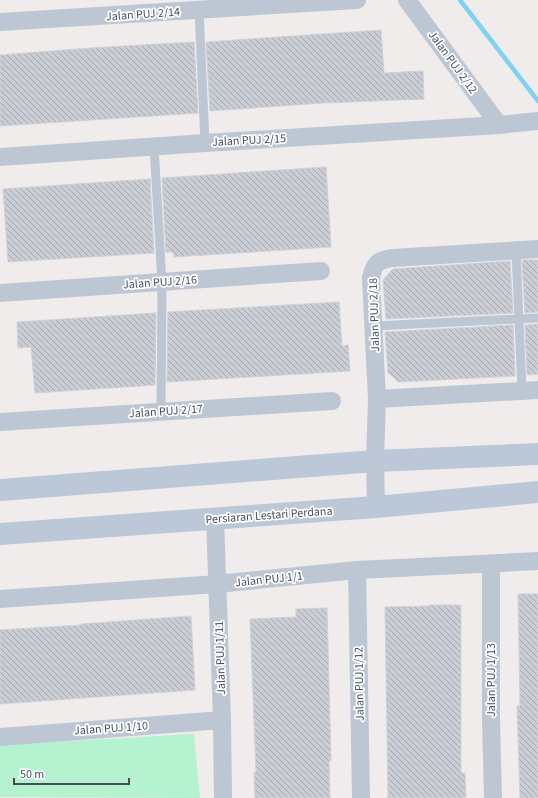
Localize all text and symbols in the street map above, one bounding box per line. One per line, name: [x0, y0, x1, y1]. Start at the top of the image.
street label: Jalan PUJ 2/14: [105, 3, 181, 26]
street label: Jalan PUJ 2/12: [424, 27, 481, 97]
street label: Jalan PUJ 2/15: [212, 130, 286, 151]
street label: Jalan PUJ 2/16: [122, 271, 198, 294]
street label: Jalan PUJ 2/18: [365, 278, 384, 352]
street label: Jalan PUJ 2/17: [128, 400, 204, 423]
street label: Persiaran Lestari Perdana: [205, 503, 333, 528]
street label: Jalan PUJ 1/1: [234, 567, 304, 592]
street label: Jalan PUJ 1/11: [211, 621, 230, 695]
street label: Jalan PUJ 1/13: [483, 643, 500, 717]
street label: Jalan PUJ 1/12: [350, 647, 369, 721]
street label: Jalan PUJ 1/10: [73, 717, 149, 740]
scale bar: [14, 760, 129, 786]
text: 50 m: [20, 766, 44, 783]

